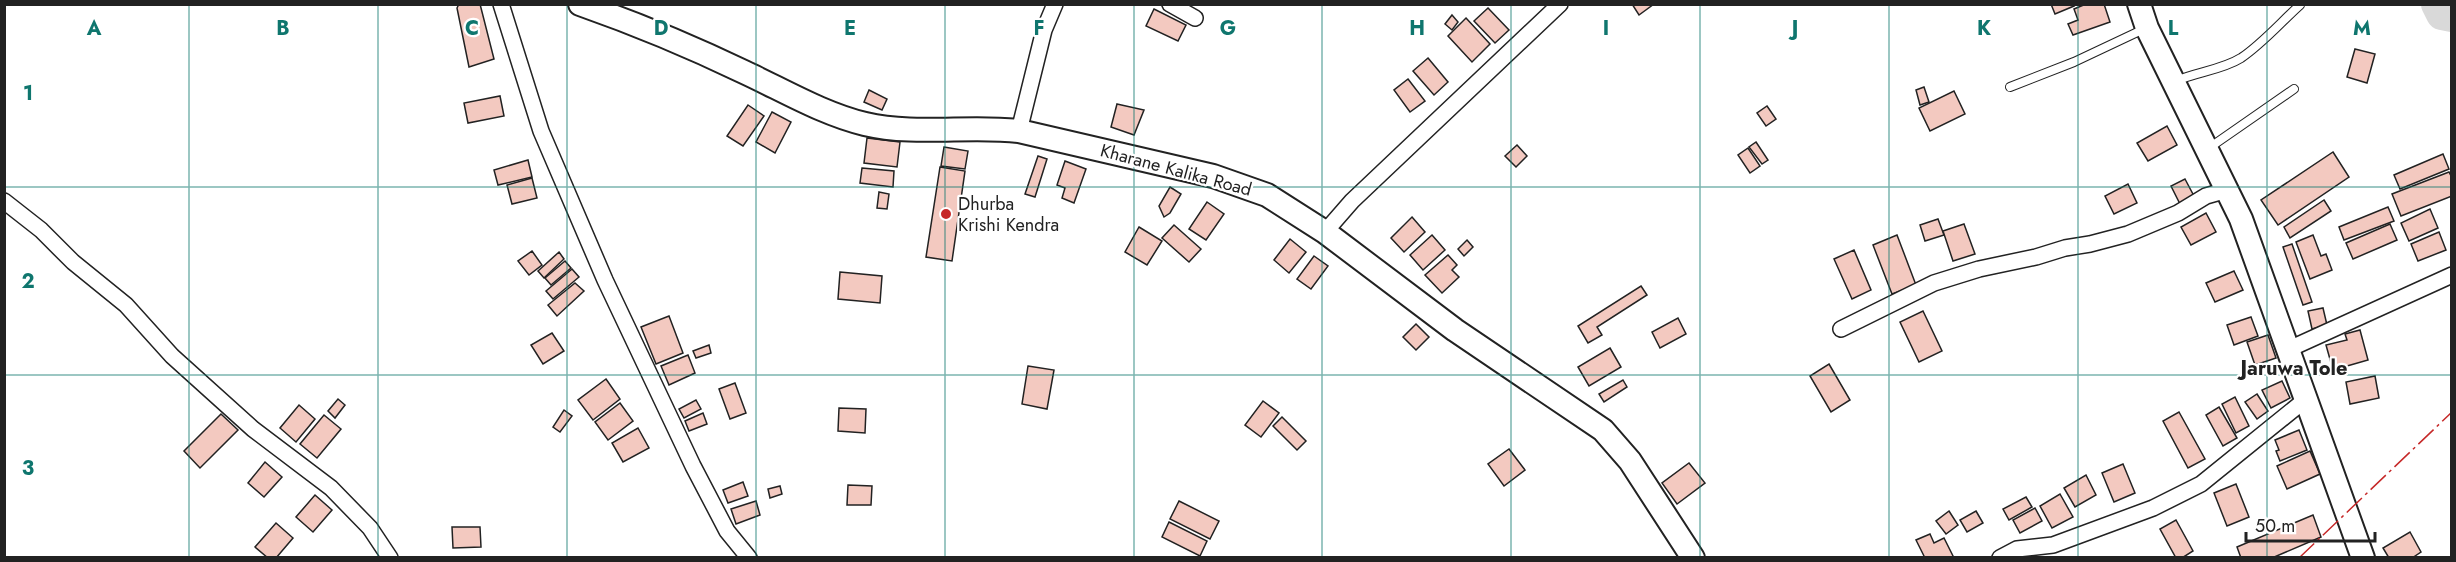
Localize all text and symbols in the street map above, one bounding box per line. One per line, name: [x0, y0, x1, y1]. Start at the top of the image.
text: A: [86, 14, 102, 43]
text: B: [276, 14, 290, 43]
text: C: [465, 14, 479, 43]
text: D: [654, 14, 668, 43]
text: E: [844, 14, 856, 43]
text: F: [1033, 14, 1045, 43]
text: G: [1220, 14, 1236, 43]
text: H: [1409, 14, 1425, 43]
text: I: [1603, 14, 1609, 43]
text: J: [1788, 14, 1798, 43]
text: K: [1977, 14, 1991, 43]
text: L: [2168, 14, 2179, 43]
text: M: [2353, 14, 2371, 43]
text: 1: [23, 79, 33, 108]
street label: Kharane Kalika Road: [1097, 137, 1255, 203]
place label: Dhurba Krishi Kendra: [958, 191, 1059, 238]
marker: Dhurba Krishi Kendra: [939, 207, 953, 221]
text: 2: [21, 267, 35, 296]
district label: Jaruwa Tole: [2237, 354, 2347, 383]
text: 3: [22, 454, 34, 483]
scale bar: [2246, 505, 2375, 543]
text: 50 m: [2255, 513, 2295, 539]

